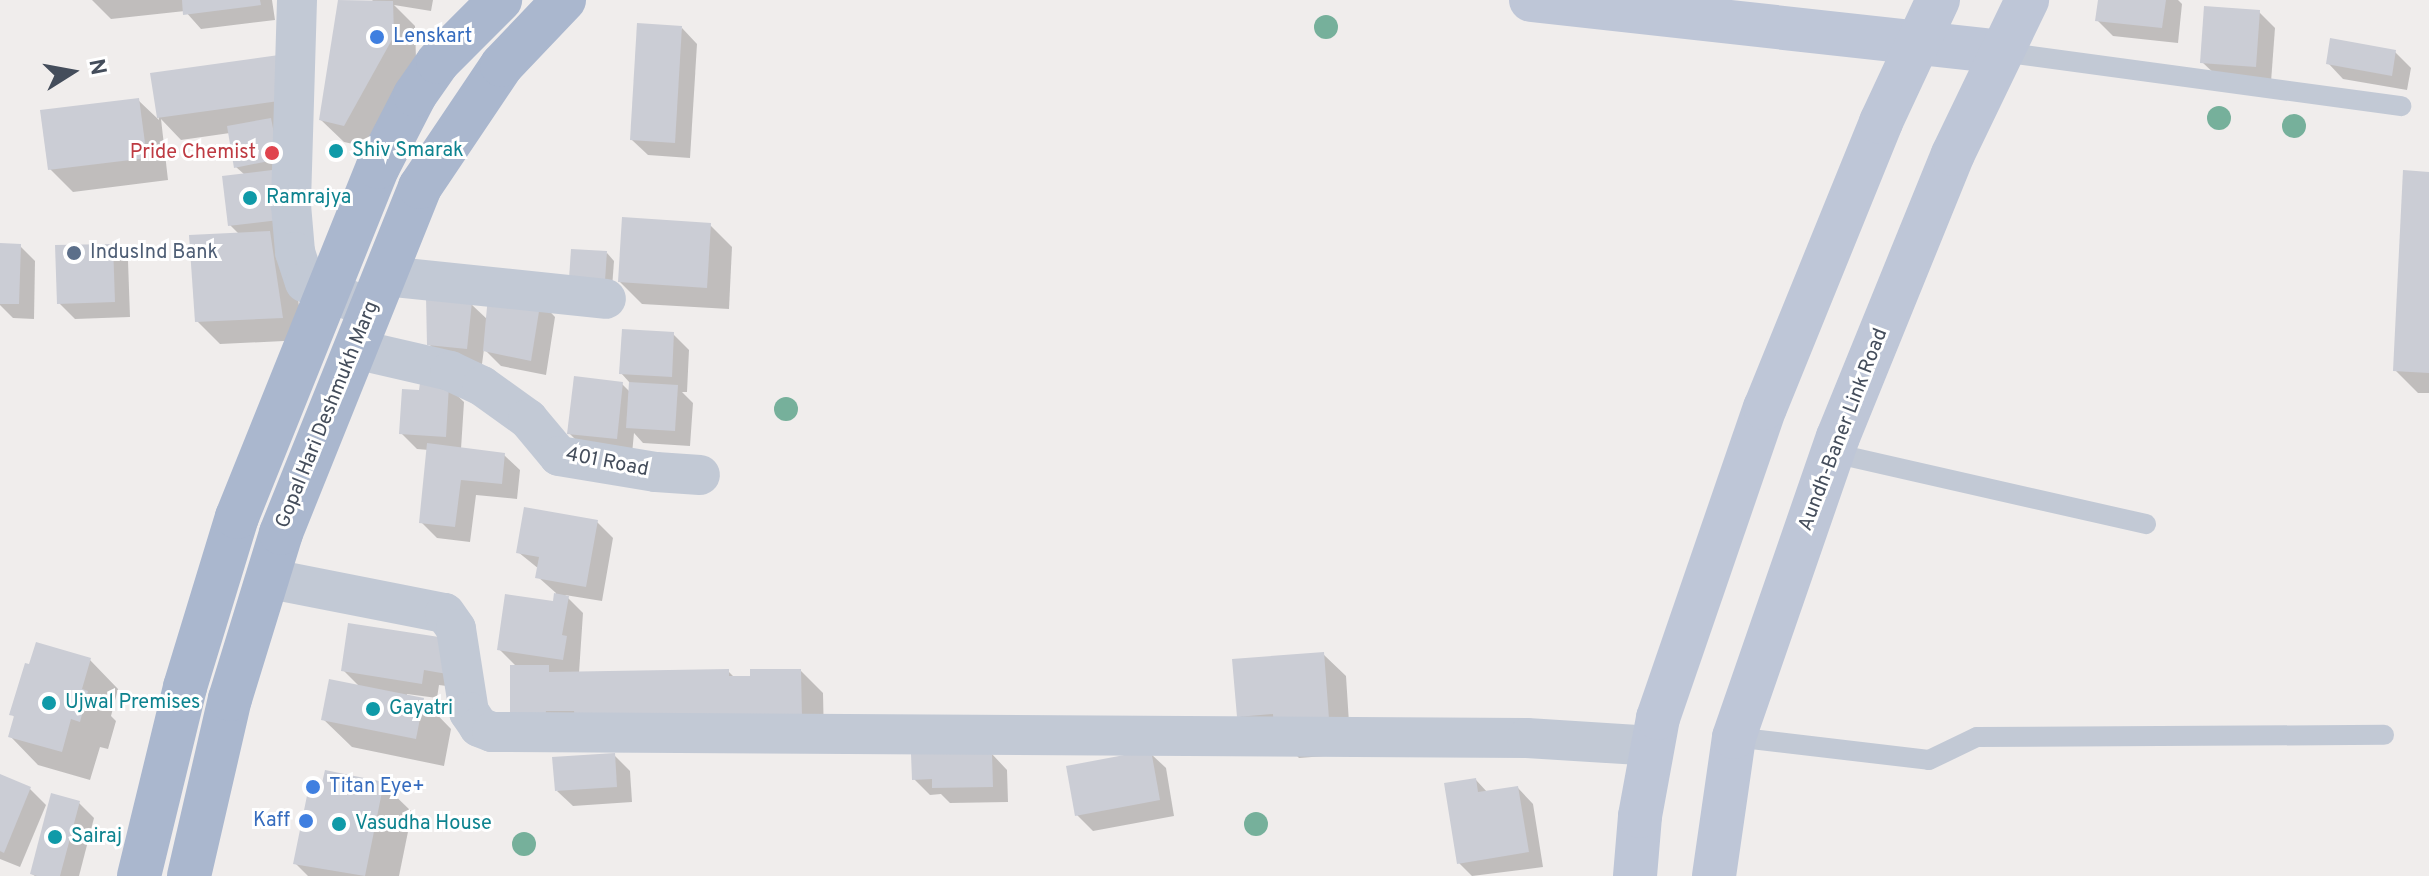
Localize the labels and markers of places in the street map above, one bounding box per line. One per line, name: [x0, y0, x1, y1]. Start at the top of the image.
place label: Lenskart: [393, 25, 472, 49]
marker: Lenskart: [368, 28, 386, 46]
place label: Shiv Smarak: [352, 139, 464, 163]
place label: Pride Chemist: [130, 141, 256, 165]
marker: Shiv Smarak: [327, 142, 345, 160]
marker: Pride Chemist: [263, 144, 281, 162]
place label: Ramrajya: [266, 186, 351, 210]
marker: Ramrajya: [241, 189, 259, 207]
place label: IndusInd Bank: [90, 241, 218, 265]
marker: IndusInd Bank: [65, 244, 83, 262]
place label: Ujwal Premises: [65, 691, 200, 715]
marker: Ujwal Premises: [40, 694, 58, 712]
place label: Gayatri: [389, 697, 453, 721]
marker: Gayatri: [364, 700, 382, 718]
place label: Titan Eye+: [329, 775, 425, 799]
marker: Titan Eye+: [304, 778, 322, 796]
place label: Kaff: [253, 809, 290, 833]
marker: Kaff: [297, 812, 315, 830]
place label: Vasudha House: [355, 812, 492, 836]
marker: Vasudha House: [330, 815, 348, 833]
place label: Sairaj: [71, 825, 122, 849]
marker: Sairaj: [46, 828, 64, 846]

